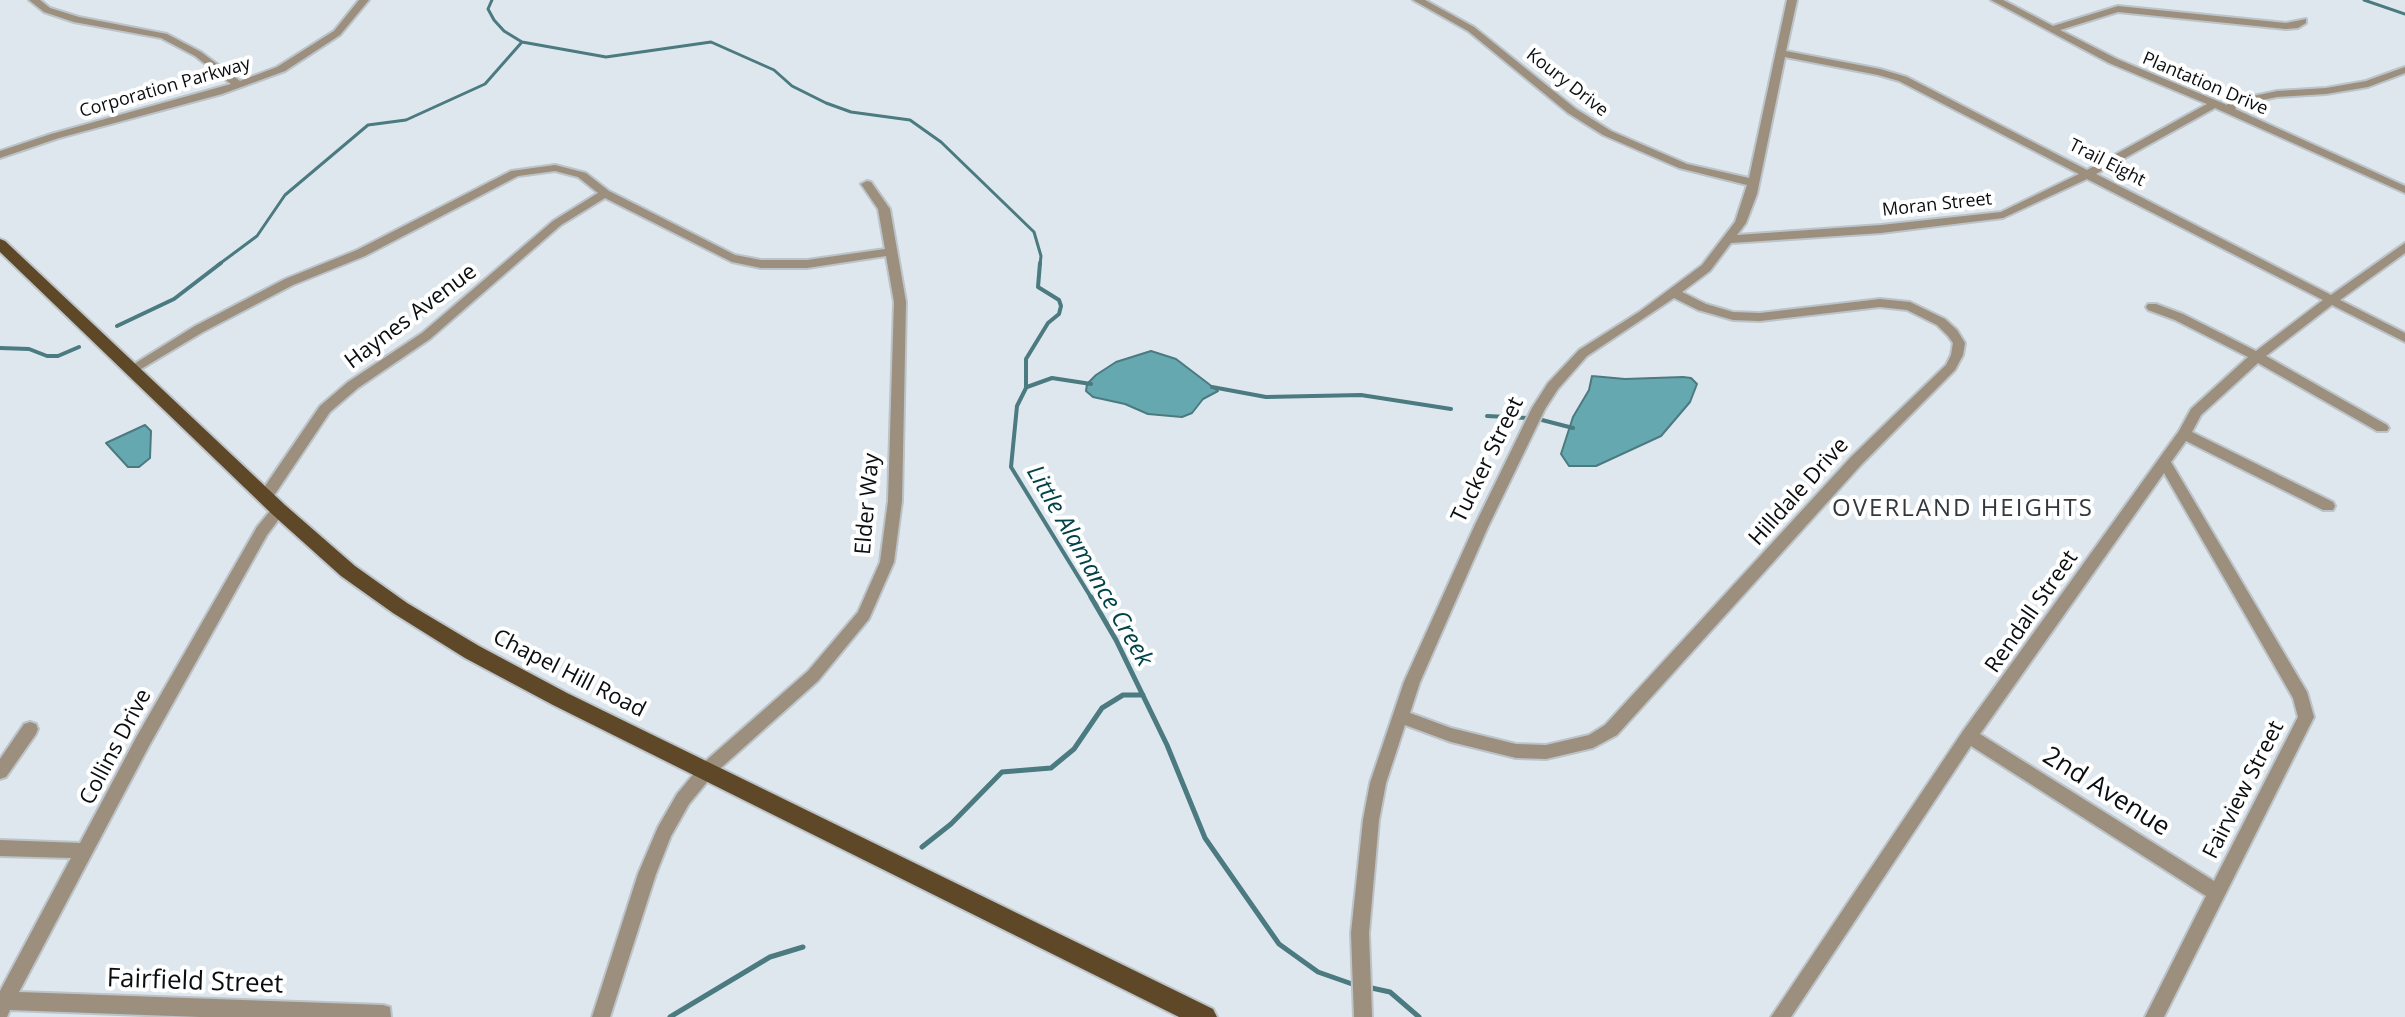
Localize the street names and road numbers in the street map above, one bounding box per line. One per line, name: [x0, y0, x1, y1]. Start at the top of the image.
street label: Koury Drive: [1522, 44, 1612, 122]
street label: Plantation Drive: [2139, 48, 2271, 120]
street label: Corporation Parkway: [77, 53, 253, 123]
street label: Trail Eight: [2065, 135, 2149, 191]
street label: Moran Street: [1881, 188, 1993, 222]
street label: Haynes Avenue: [340, 259, 482, 375]
street label: Tucker Street: [1446, 393, 1530, 527]
street label: Hilldale Drive: [1744, 433, 1854, 551]
street label: Elder Way: [850, 452, 886, 556]
street label: Rendall Street: [1980, 546, 2084, 678]
street label: Chapel Hill Road: [488, 624, 650, 724]
street label: Collins Drive: [74, 685, 158, 809]
street label: Fairview Street: [2198, 717, 2290, 863]
street label: 2nd Avenue: [2037, 741, 2175, 843]
street label: Fairfield Street: [106, 963, 284, 1001]

